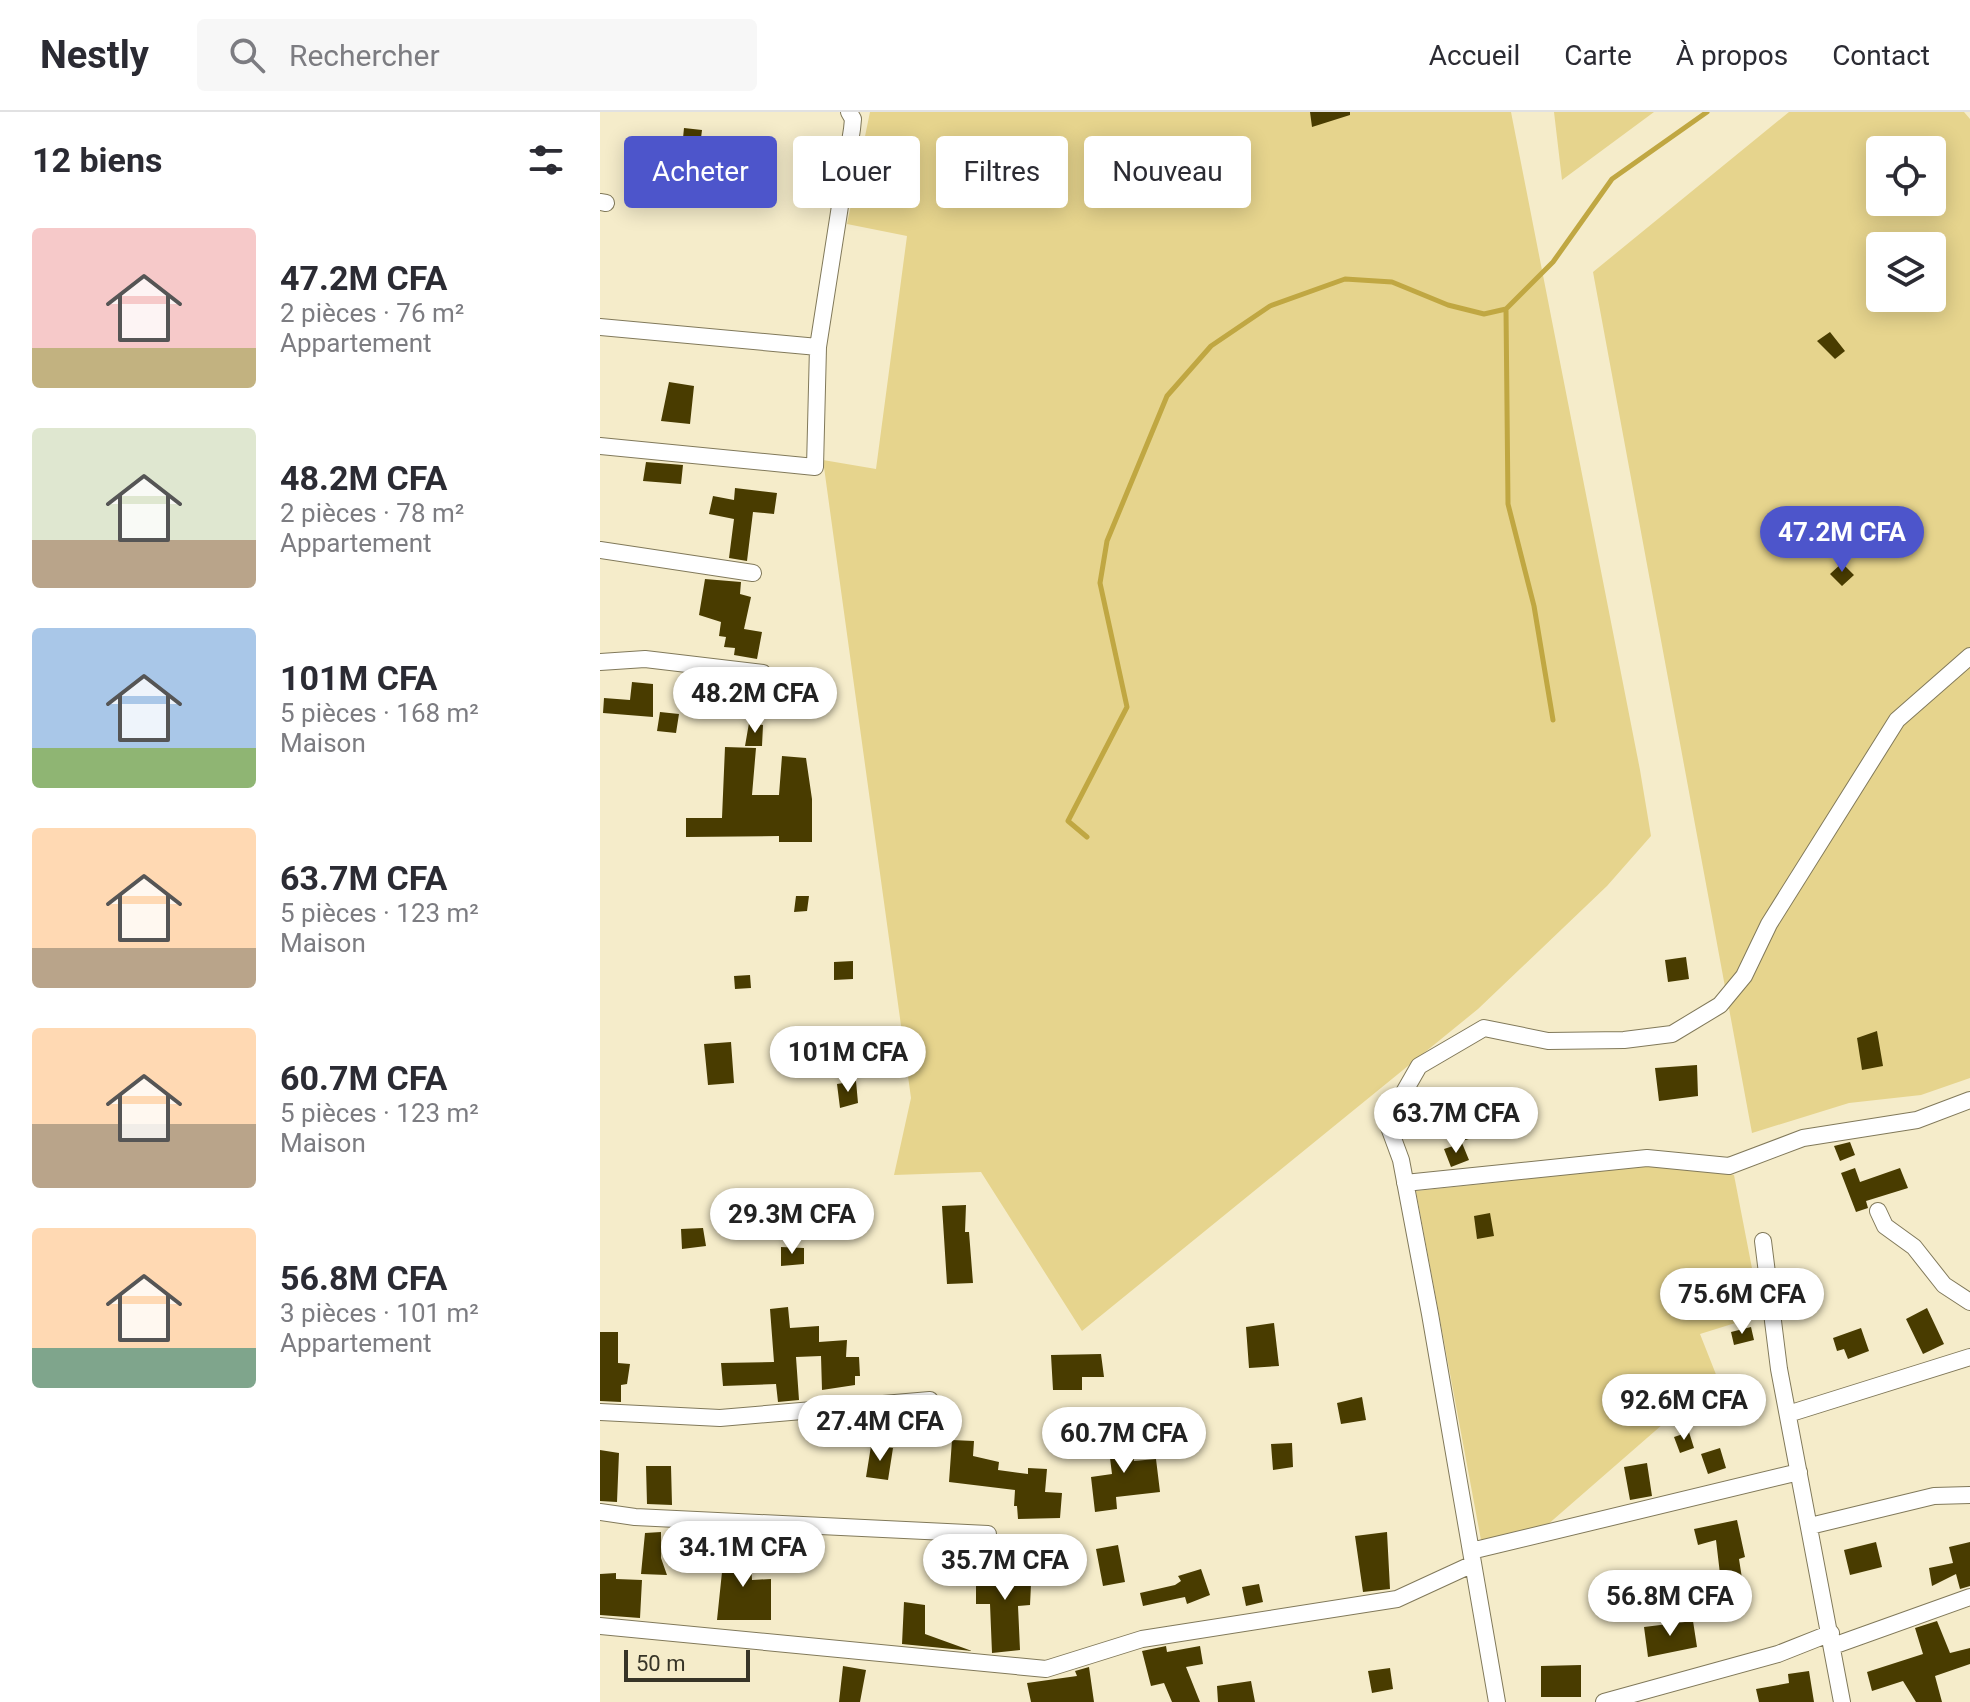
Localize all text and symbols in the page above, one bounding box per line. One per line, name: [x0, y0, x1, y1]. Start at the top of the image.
search box: [197, 19, 757, 91]
text: Nestly: [40, 33, 149, 77]
icon: search: [225, 33, 269, 77]
text: Rechercher: [289, 38, 440, 73]
text: Accueil: [1429, 39, 1520, 72]
text: Carte: [1564, 39, 1632, 72]
text: À propos: [1676, 39, 1788, 72]
text: Contact: [1832, 39, 1930, 72]
chip: Acheter: [624, 136, 777, 208]
chip: Louer: [793, 136, 920, 208]
chip: Filtres: [936, 136, 1068, 208]
chip: Nouveau: [1084, 136, 1251, 208]
map controls: [1866, 136, 1946, 312]
button: locate: [1866, 136, 1946, 216]
icon: filters: [524, 138, 568, 182]
text: 12 biens: [32, 140, 162, 180]
button: layers: [1866, 232, 1946, 312]
text: 47.2M CFA: [280, 258, 447, 298]
icon: home: [96, 260, 192, 356]
text: 2 pièces · 76 m²: [280, 298, 464, 328]
text: Appartement: [280, 328, 432, 358]
text: 48.2M CFA: [280, 458, 447, 498]
icon: home: [96, 460, 192, 556]
text: 2 pièces · 78 m²: [280, 498, 464, 528]
pin: 47.2M CFA: [1750, 506, 1934, 574]
text: 47.2M CFA: [1778, 517, 1906, 547]
text: Appartement: [280, 528, 432, 558]
text: 101M CFA: [280, 658, 437, 698]
icon: home: [96, 660, 192, 756]
pin: 48.2M CFA: [663, 667, 847, 735]
text: 48.2M CFA: [691, 678, 819, 708]
text: 5 pièces · 168 m²: [280, 698, 479, 728]
text: Maison: [280, 728, 366, 758]
text: 63.7M CFA: [280, 858, 447, 898]
icon: home: [96, 860, 192, 956]
text: 5 pièces · 123 m²: [280, 898, 479, 928]
text: Maison: [280, 928, 366, 958]
pin: 101M CFA: [765, 1026, 931, 1094]
text: 101M CFA: [788, 1037, 908, 1067]
text: 60.7M CFA: [280, 1058, 447, 1098]
icon: home: [96, 1060, 192, 1156]
pin: 63.7M CFA: [1364, 1087, 1548, 1155]
text: 5 pièces · 123 m²: [280, 1098, 479, 1128]
text: 63.7M CFA: [1392, 1098, 1520, 1128]
text: Maison: [280, 1128, 366, 1158]
pin: 29.3M CFA: [700, 1188, 884, 1256]
text: 29.3M CFA: [728, 1199, 856, 1229]
text: 56.8M CFA: [280, 1258, 447, 1298]
icon: home: [96, 1260, 192, 1356]
pin: 75.6M CFA: [1650, 1268, 1834, 1336]
text: 75.6M CFA: [1678, 1279, 1806, 1309]
text: 3 pièces · 101 m²: [280, 1298, 479, 1328]
text: Appartement: [280, 1328, 432, 1358]
pin: 92.6M CFA: [1592, 1374, 1776, 1442]
text: 92.6M CFA: [1620, 1385, 1748, 1415]
pin: 27.4M CFA: [788, 1395, 972, 1463]
text: 27.4M CFA: [816, 1406, 944, 1436]
pin: 60.7M CFA: [1032, 1407, 1216, 1475]
text: 60.7M CFA: [1060, 1418, 1188, 1448]
pin: 34.1M CFA: [651, 1521, 835, 1589]
text: 34.1M CFA: [679, 1532, 807, 1562]
pin: 35.7M CFA: [913, 1534, 1097, 1602]
text: 35.7M CFA: [941, 1545, 1069, 1575]
pin: 56.8M CFA: [1578, 1570, 1762, 1638]
text: 56.8M CFA: [1606, 1581, 1734, 1611]
scale bar: [624, 1646, 750, 1682]
text: 50 m: [636, 1651, 685, 1676]

